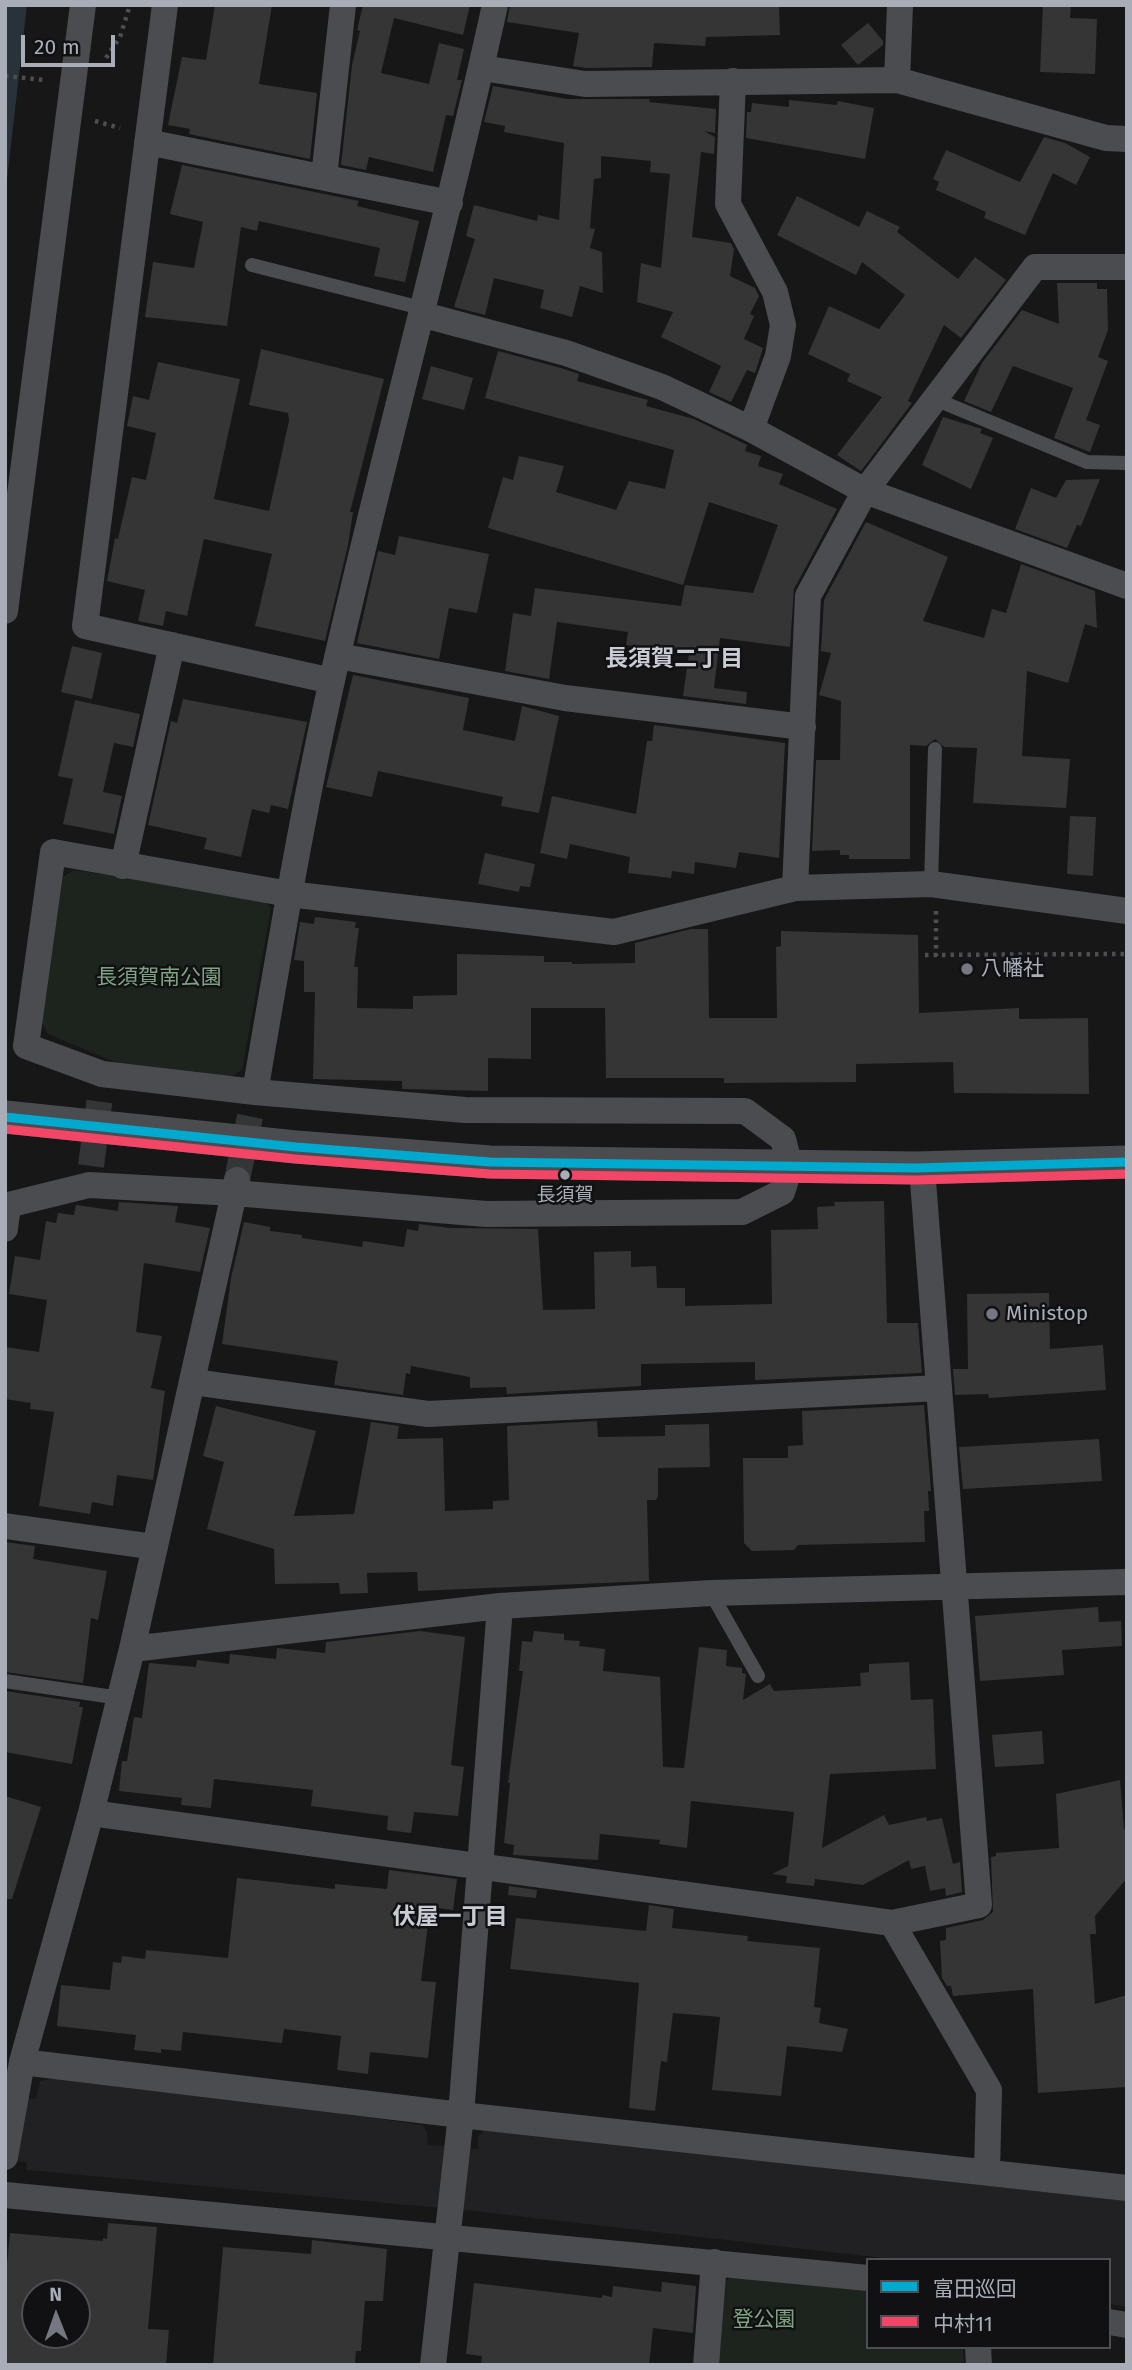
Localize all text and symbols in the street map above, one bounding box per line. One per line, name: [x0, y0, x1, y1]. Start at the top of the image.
scale bar: [24, 21, 119, 65]
text: 20 m: [34, 34, 80, 60]
district label: 長須賀二丁目: [605, 646, 743, 674]
place label: 八幡社: [981, 956, 1044, 982]
marker: 八幡社: [959, 961, 975, 977]
park label: 長須賀南公園: [96, 965, 222, 991]
marker: 長須賀: [558, 1168, 572, 1182]
place label: 長須賀: [537, 1185, 593, 1207]
place label: Ministop: [1006, 1301, 1088, 1327]
marker: Ministop: [984, 1306, 1000, 1322]
district label: 伏屋一丁目: [393, 1904, 507, 1932]
legend: [866, 2258, 1111, 2349]
text: 富田巡回: [933, 2276, 1017, 2302]
north arrow: [21, 2279, 91, 2349]
text: N: [49, 2283, 62, 2306]
park label: 登公園: [733, 2307, 795, 2333]
text: 中村11: [933, 2311, 993, 2337]

